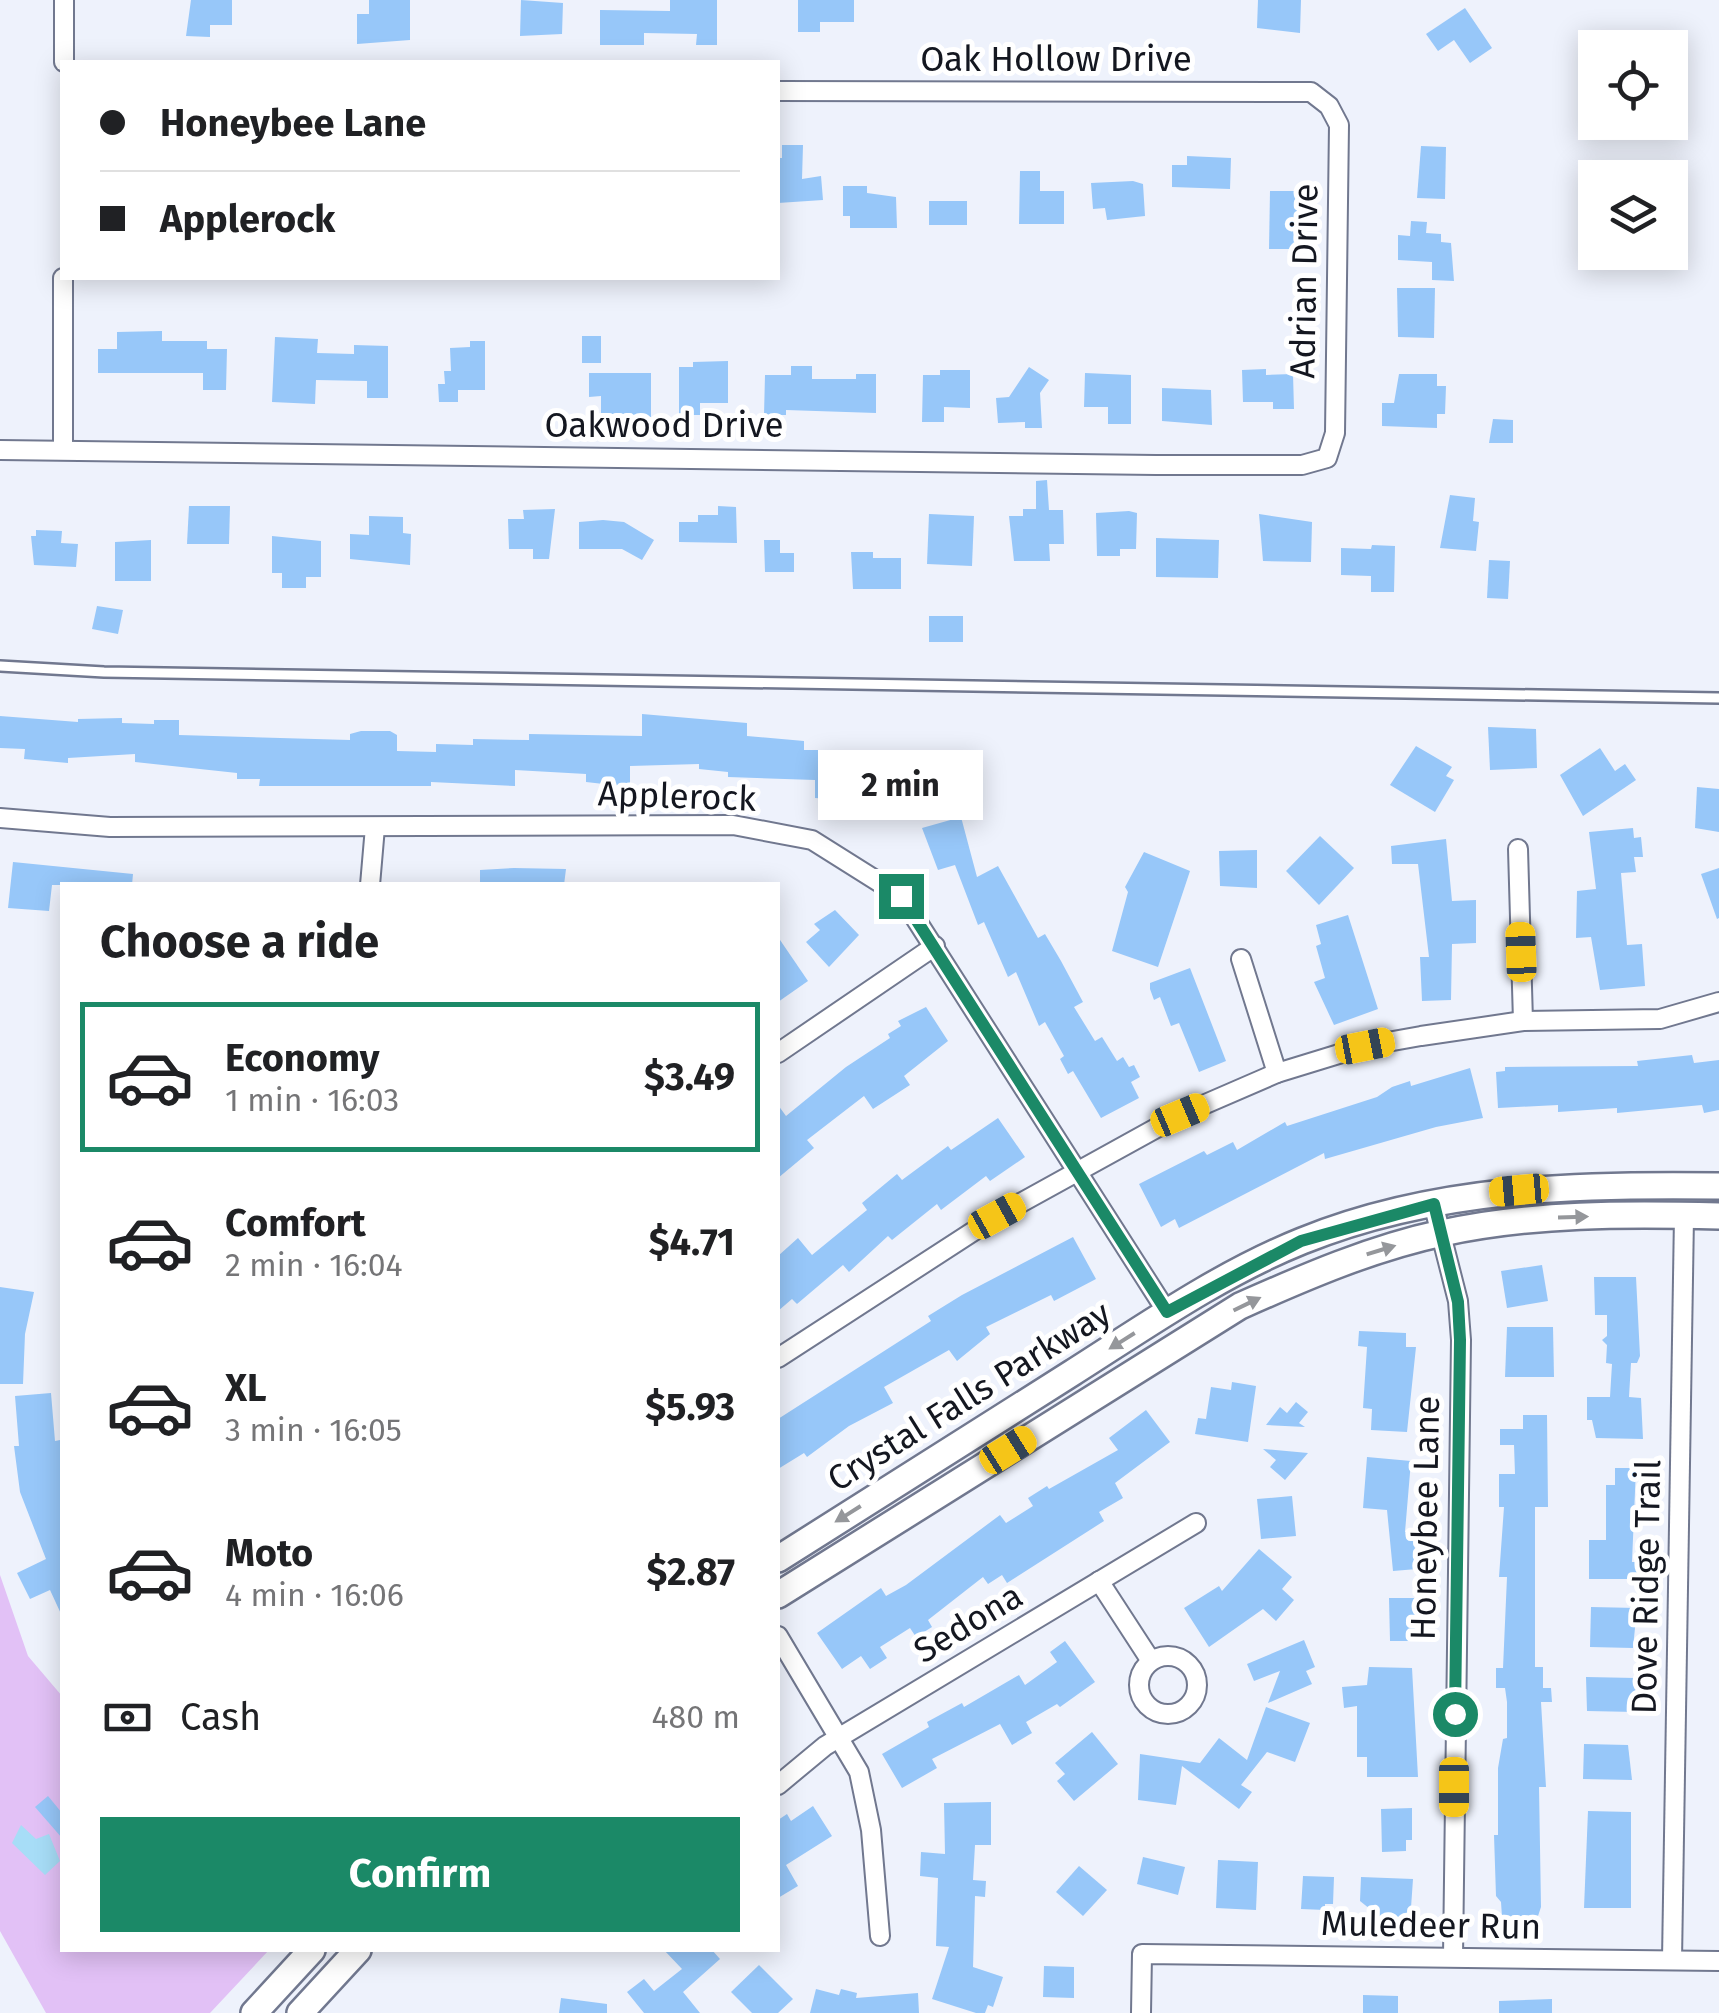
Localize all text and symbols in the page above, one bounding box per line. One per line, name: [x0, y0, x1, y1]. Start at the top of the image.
map controls: [1578, 30, 1688, 270]
button: locate: [1578, 30, 1688, 140]
street label: Oak Hollow Drive: [920, 38, 1192, 80]
text: Honeybee Lane: [160, 100, 426, 146]
button: layers: [1578, 160, 1688, 270]
street label: Adrian Drive: [1281, 183, 1327, 379]
text: Applerock: [160, 196, 335, 242]
street label: Oakwood Drive: [544, 404, 784, 446]
callout: 2 min: [818, 751, 984, 821]
text: 2 min: [861, 766, 940, 804]
street label: Applerock: [597, 772, 757, 820]
route end: [879, 874, 924, 919]
text: Choose a ride: [100, 915, 379, 969]
car: [1505, 921, 1537, 983]
car: [1333, 1026, 1397, 1066]
icon: car: [105, 1032, 195, 1122]
text: Economy: [225, 1035, 380, 1081]
text: $3.49: [644, 1054, 735, 1100]
text: 1 min · 16:03: [225, 1081, 399, 1119]
car: [1147, 1089, 1213, 1141]
car: [1488, 1172, 1550, 1208]
car: [963, 1188, 1031, 1244]
icon: car: [105, 1197, 195, 1287]
text: Comfort: [225, 1200, 366, 1246]
one-way arrow: [1557, 1209, 1589, 1225]
text: $4.71: [649, 1219, 735, 1265]
one-way arrow: [1366, 1242, 1397, 1257]
text: 2 min · 16:04: [225, 1246, 403, 1284]
street label: Crystal Falls Parkway: [820, 1292, 1118, 1500]
one-way arrow: [1232, 1295, 1261, 1312]
one-way arrow: [1109, 1331, 1136, 1349]
icon: car: [105, 1362, 195, 1452]
text: XL: [225, 1365, 267, 1411]
text: $5.93: [645, 1384, 735, 1430]
street label: Honeybee Lane: [1402, 1395, 1448, 1641]
text: 3 min · 16:05: [225, 1411, 402, 1449]
car: [975, 1421, 1041, 1479]
street label: Dove Ridge Trail: [1623, 1459, 1669, 1715]
one-way arrow: [834, 1505, 862, 1523]
icon: car: [105, 1527, 195, 1617]
text: Moto: [225, 1530, 313, 1576]
text: $2.87: [646, 1549, 735, 1595]
street label: Sedona: [906, 1574, 1030, 1672]
text: 4 min · 16:06: [225, 1576, 404, 1614]
icon: cash: [100, 1690, 155, 1745]
route start: [1433, 1692, 1478, 1737]
text: Cash: [180, 1694, 261, 1740]
text: 480 m: [652, 1698, 740, 1736]
car: [1439, 1757, 1469, 1817]
button: Confirm: [100, 1817, 740, 1932]
street label: Muledeer Run: [1320, 1902, 1542, 1948]

